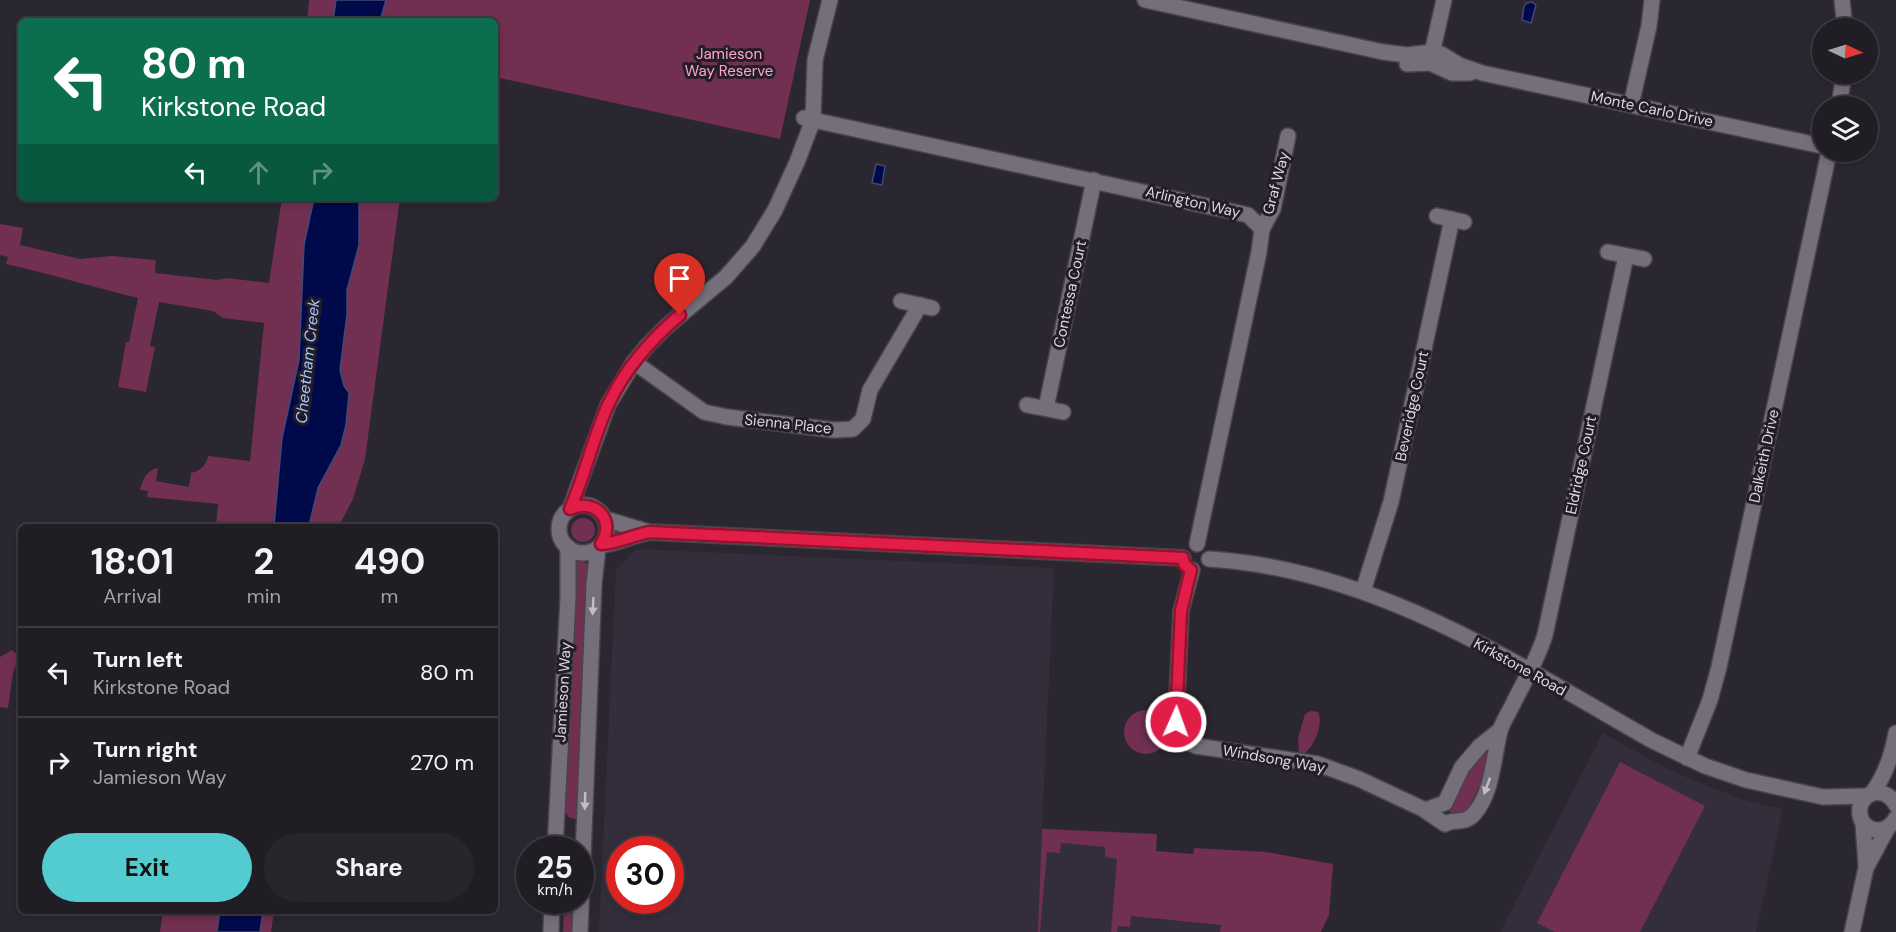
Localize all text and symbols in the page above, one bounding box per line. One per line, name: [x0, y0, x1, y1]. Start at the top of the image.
north arrow: [1812, 18, 1878, 84]
map controls: [1812, 18, 1878, 162]
text: 80 m: [141, 36, 247, 91]
icon: left: [42, 42, 120, 120]
park label: Jamieson Way Reserve: [685, 44, 773, 81]
street label: Monte Carlo Drive: [1589, 86, 1715, 132]
text: Kirkstone Road: [141, 89, 326, 124]
button: layers: [1812, 96, 1878, 162]
street label: Graf Way: [1258, 149, 1294, 217]
icon: left: [179, 156, 212, 189]
icon: ahead: [242, 156, 275, 189]
icon: right: [305, 156, 338, 189]
street label: Arlington Way: [1144, 181, 1243, 223]
street label: Contessa Court: [1049, 238, 1091, 350]
pin: [654, 253, 705, 315]
icon: arrive: [663, 262, 696, 295]
water label: Cheetham Creek: [290, 297, 325, 425]
street label: Beveridge Court: [1391, 349, 1433, 463]
street label: Dalkeith Drive: [1744, 407, 1784, 505]
street label: Sienna Place: [743, 409, 833, 439]
street label: Eldridge Court: [1561, 414, 1601, 516]
text: 18:01: [91, 538, 174, 585]
text: 2: [254, 538, 274, 585]
text: 490: [354, 538, 425, 585]
text: Arrival: [103, 583, 162, 609]
text: min: [247, 583, 281, 609]
text: m: [381, 583, 398, 609]
one-way arrow: [589, 597, 598, 616]
street label: Kirkstone Road: [1470, 633, 1570, 701]
street label: Jamieson Way: [550, 641, 576, 743]
text: Turn left: [93, 645, 183, 674]
icon: left: [42, 656, 75, 689]
text: 80 m: [420, 658, 474, 687]
text: Kirkstone Road: [93, 674, 230, 700]
position arrow: [1144, 690, 1208, 754]
text: Turn right: [93, 735, 198, 764]
street label: Windsong Way: [1221, 740, 1327, 778]
icon: right: [42, 746, 75, 779]
text: 270 m: [410, 748, 474, 777]
text: Jamieson Way: [93, 764, 227, 790]
one-way arrow: [1482, 778, 1492, 796]
one-way arrow: [581, 791, 590, 810]
button: Exit: [42, 833, 252, 902]
button: Share: [264, 833, 474, 902]
speed limit sign: 30: [606, 836, 684, 914]
text: 25: [537, 848, 573, 887]
text: km/h: [537, 880, 573, 900]

